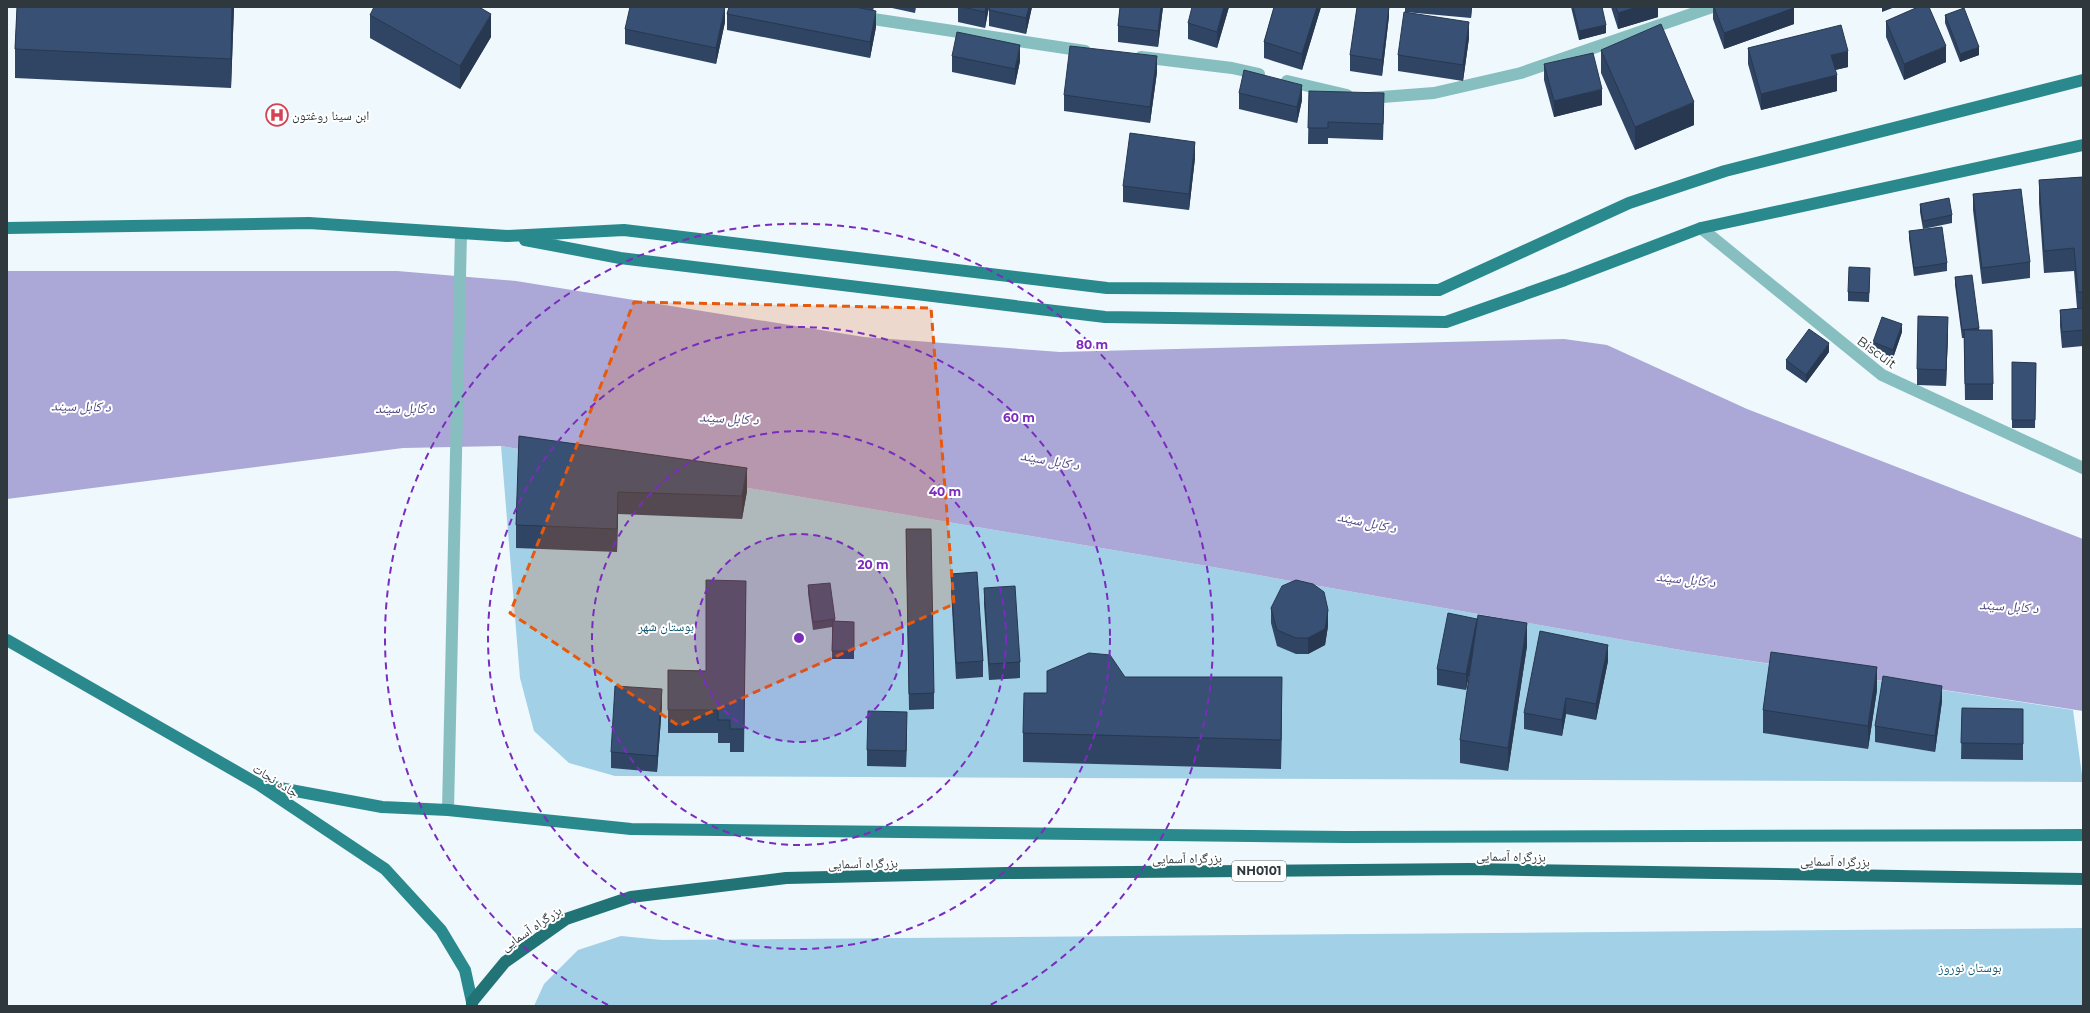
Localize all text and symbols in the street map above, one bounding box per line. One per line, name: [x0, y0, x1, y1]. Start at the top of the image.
hospital icon: ابن سینا روغتون: [264, 102, 290, 128]
place label: ابن سینا روغتون: [292, 107, 369, 124]
street label: Biscuit: [1854, 332, 1900, 372]
text: 80 m: [1076, 337, 1108, 352]
water label: د کابل سيند: [51, 396, 111, 416]
water label: د کابل سيند: [375, 399, 435, 417]
water label: د کابل سيند: [699, 407, 759, 429]
text: 60 m: [1003, 410, 1035, 425]
water label: د کابل سيند: [1019, 446, 1081, 474]
text: 40 m: [929, 484, 961, 499]
water label: د کابل سيند: [1336, 507, 1398, 537]
text: 20 m: [857, 557, 889, 572]
water label: د کابل سيند: [1655, 567, 1717, 591]
water label: د کابل سيند: [1979, 595, 2040, 617]
park label: بوستان شهر: [637, 618, 694, 635]
centre of rings: [792, 631, 806, 645]
street label: جاده نجات: [250, 760, 302, 800]
street label: بزرگراه آسمایی: [1476, 847, 1546, 866]
street label: بزرگراه آسمایی: [1152, 849, 1222, 868]
street label: بزرگراه آسمایی: [1800, 852, 1870, 871]
street label: بزرگراه آسمایی: [828, 854, 898, 873]
road number: NH0101: [1232, 861, 1286, 881]
street label: بزرگراه آسمایی: [498, 902, 565, 955]
park label: بوستان نوروز: [1938, 959, 2002, 976]

